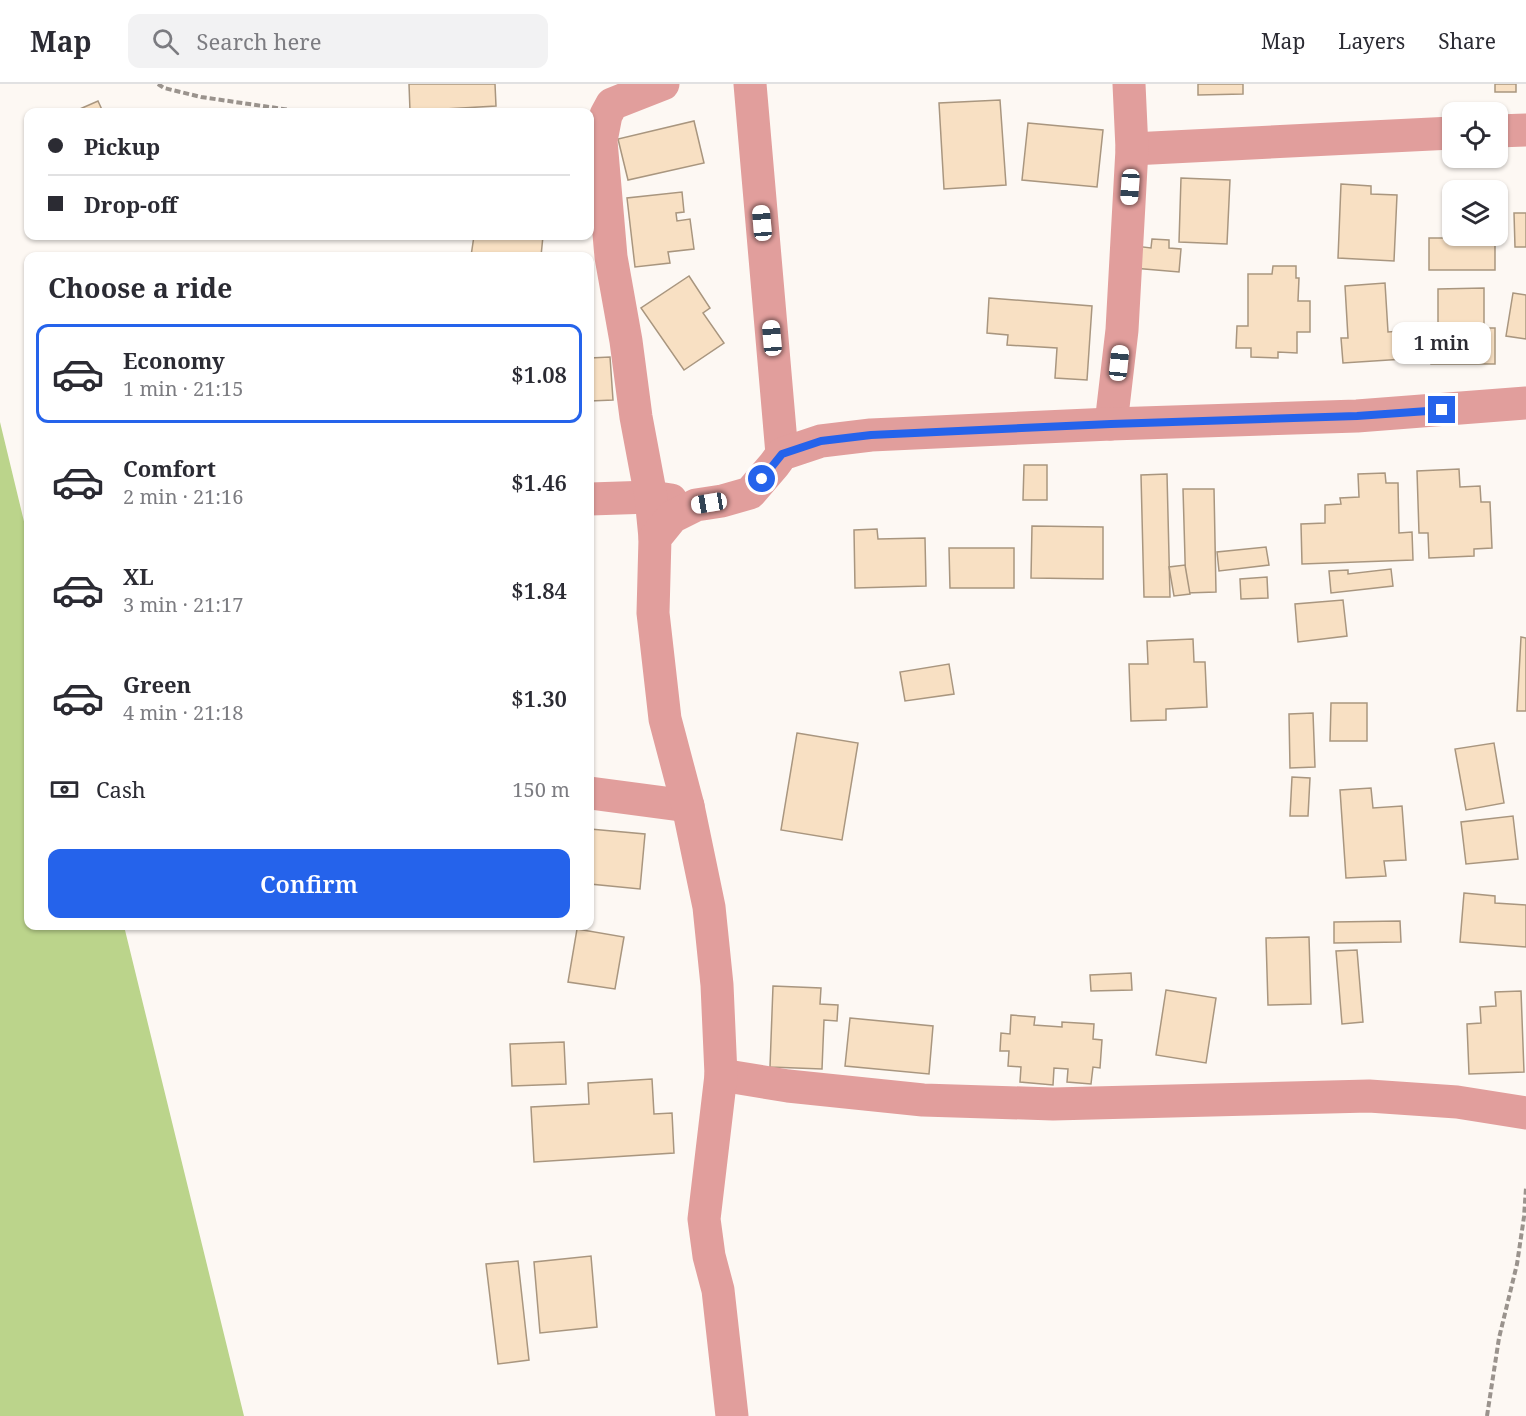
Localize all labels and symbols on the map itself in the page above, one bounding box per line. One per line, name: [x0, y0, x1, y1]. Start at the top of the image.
car: [1120, 168, 1140, 206]
car: [751, 204, 773, 242]
car: [761, 319, 783, 357]
callout: 1 min: [1392, 323, 1492, 365]
car: [1108, 344, 1130, 382]
route end: [1428, 396, 1455, 423]
route start: [748, 465, 775, 492]
car: [690, 491, 728, 515]

